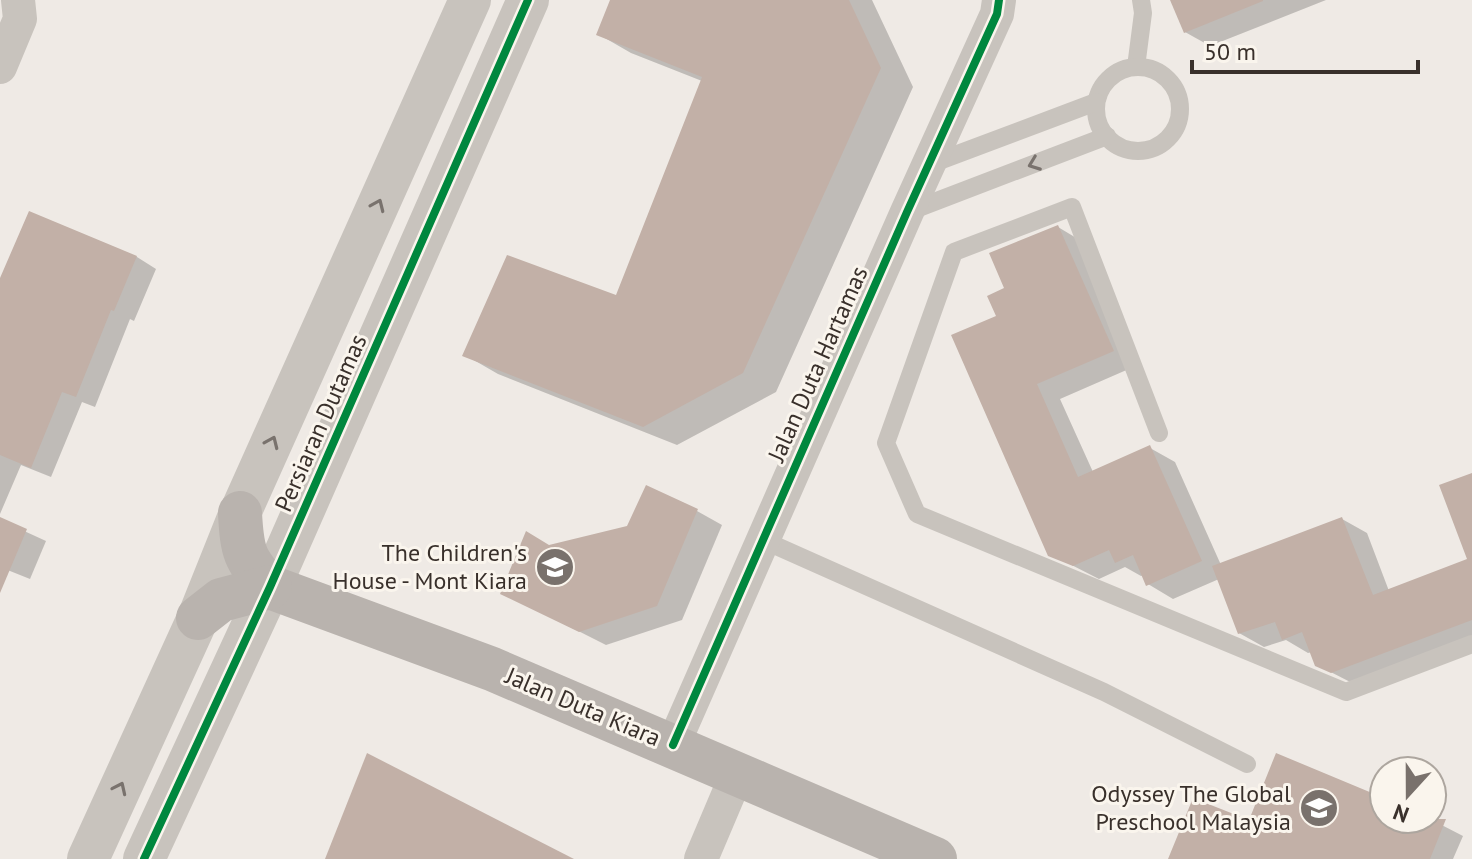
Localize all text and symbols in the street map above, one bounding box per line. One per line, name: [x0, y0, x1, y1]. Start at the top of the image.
scale bar: [1192, 24, 1418, 74]
text: 50 m: [1204, 36, 1256, 67]
one-way arrow: [1028, 154, 1042, 171]
one-way arrow: [369, 199, 385, 213]
street label: Jalan Duta Hartamas: [760, 261, 875, 467]
street label: Persiaran Dutamas: [268, 329, 374, 516]
one-way arrow: [262, 436, 278, 451]
place label: The Children's House - Mont Kiara: [333, 537, 527, 596]
school or university icon: The Children's House - Mont Kiara: [534, 546, 576, 588]
street label: Jalan Duta Kiara: [500, 660, 665, 753]
north arrow: [1368, 755, 1448, 835]
place label: Odyssey The Global Preschool Malaysia: [1091, 778, 1291, 837]
one-way arrow: [111, 782, 127, 796]
school or university icon: Odyssey The Global Preschool Malaysia: [1298, 787, 1340, 829]
text: N: [1389, 798, 1413, 829]

